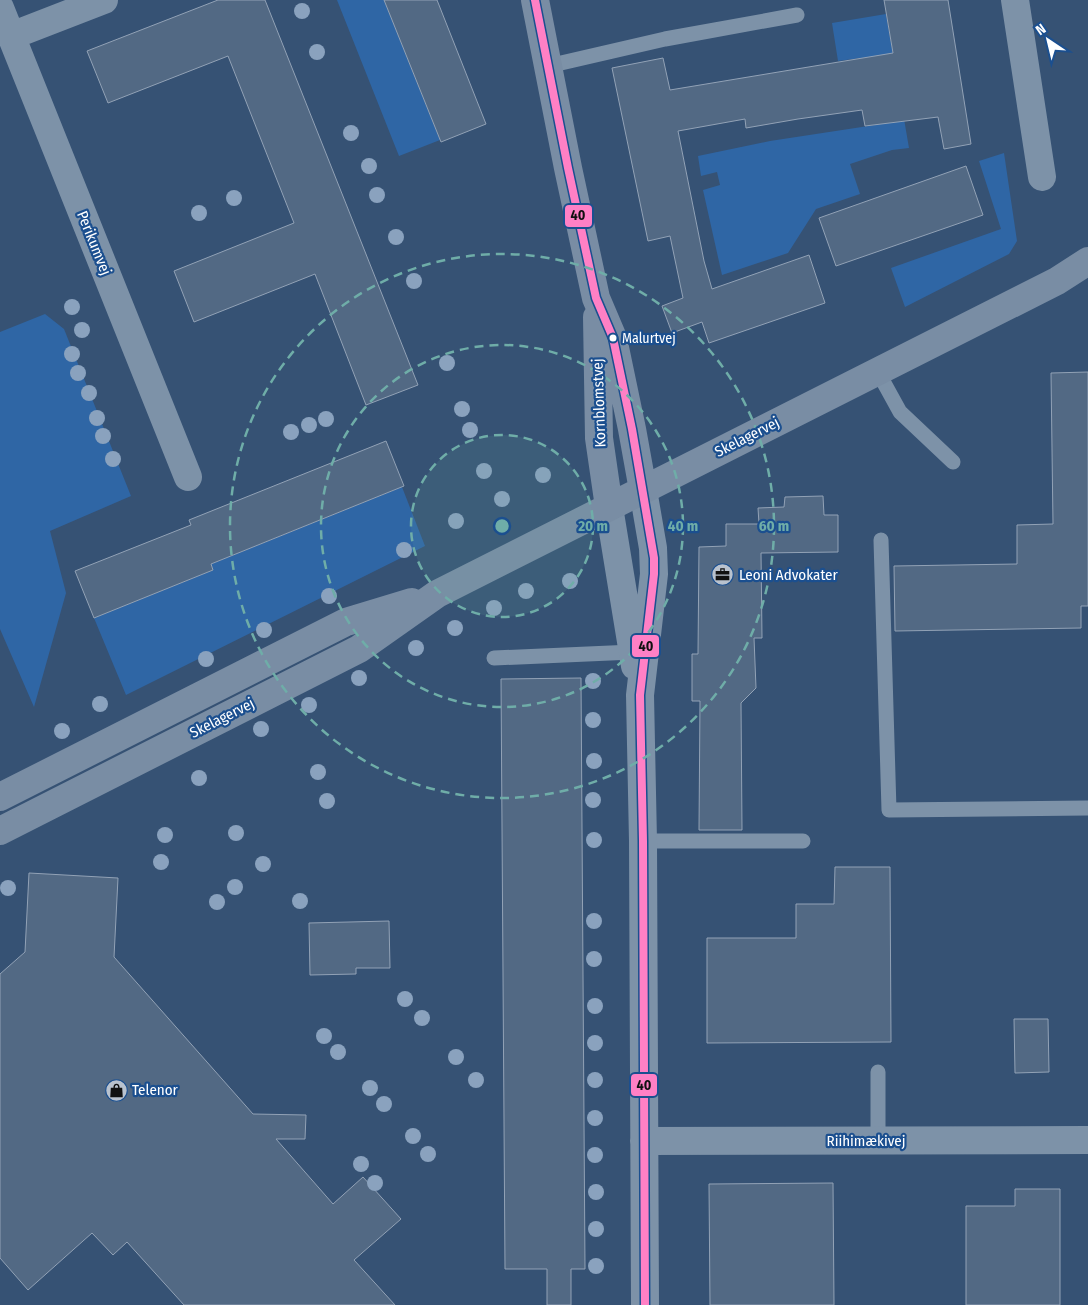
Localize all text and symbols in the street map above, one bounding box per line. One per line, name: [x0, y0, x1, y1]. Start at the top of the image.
north arrow: [1023, 15, 1073, 65]
text: N: [1033, 20, 1049, 39]
line badge: 40: [564, 204, 593, 228]
text: 40: [571, 207, 586, 224]
street label: Perikumvej: [73, 208, 115, 278]
place label: Malurtvej: [622, 330, 676, 347]
marker: Malurtvej: [608, 333, 618, 343]
street label: Kornblomstvej: [588, 358, 610, 448]
street label: Skelagervej: [712, 413, 782, 461]
centre of rings: [493, 517, 511, 535]
text: 20 m: [577, 517, 608, 535]
text: 40 m: [668, 517, 698, 535]
text: 60 m: [759, 517, 789, 535]
office icon: Leoni Advokater: [711, 563, 735, 587]
place label: Leoni Advokater: [739, 566, 838, 584]
line badge: 40: [631, 634, 660, 658]
text: 40: [639, 638, 654, 655]
street label: Skelagervej: [187, 694, 257, 742]
line badge: 40: [630, 1073, 658, 1097]
text: 40: [637, 1077, 652, 1094]
shop icon: Telenor: [104, 1078, 128, 1102]
place label: Telenor: [132, 1081, 179, 1099]
street label: Riihimækivej: [826, 1132, 906, 1150]

